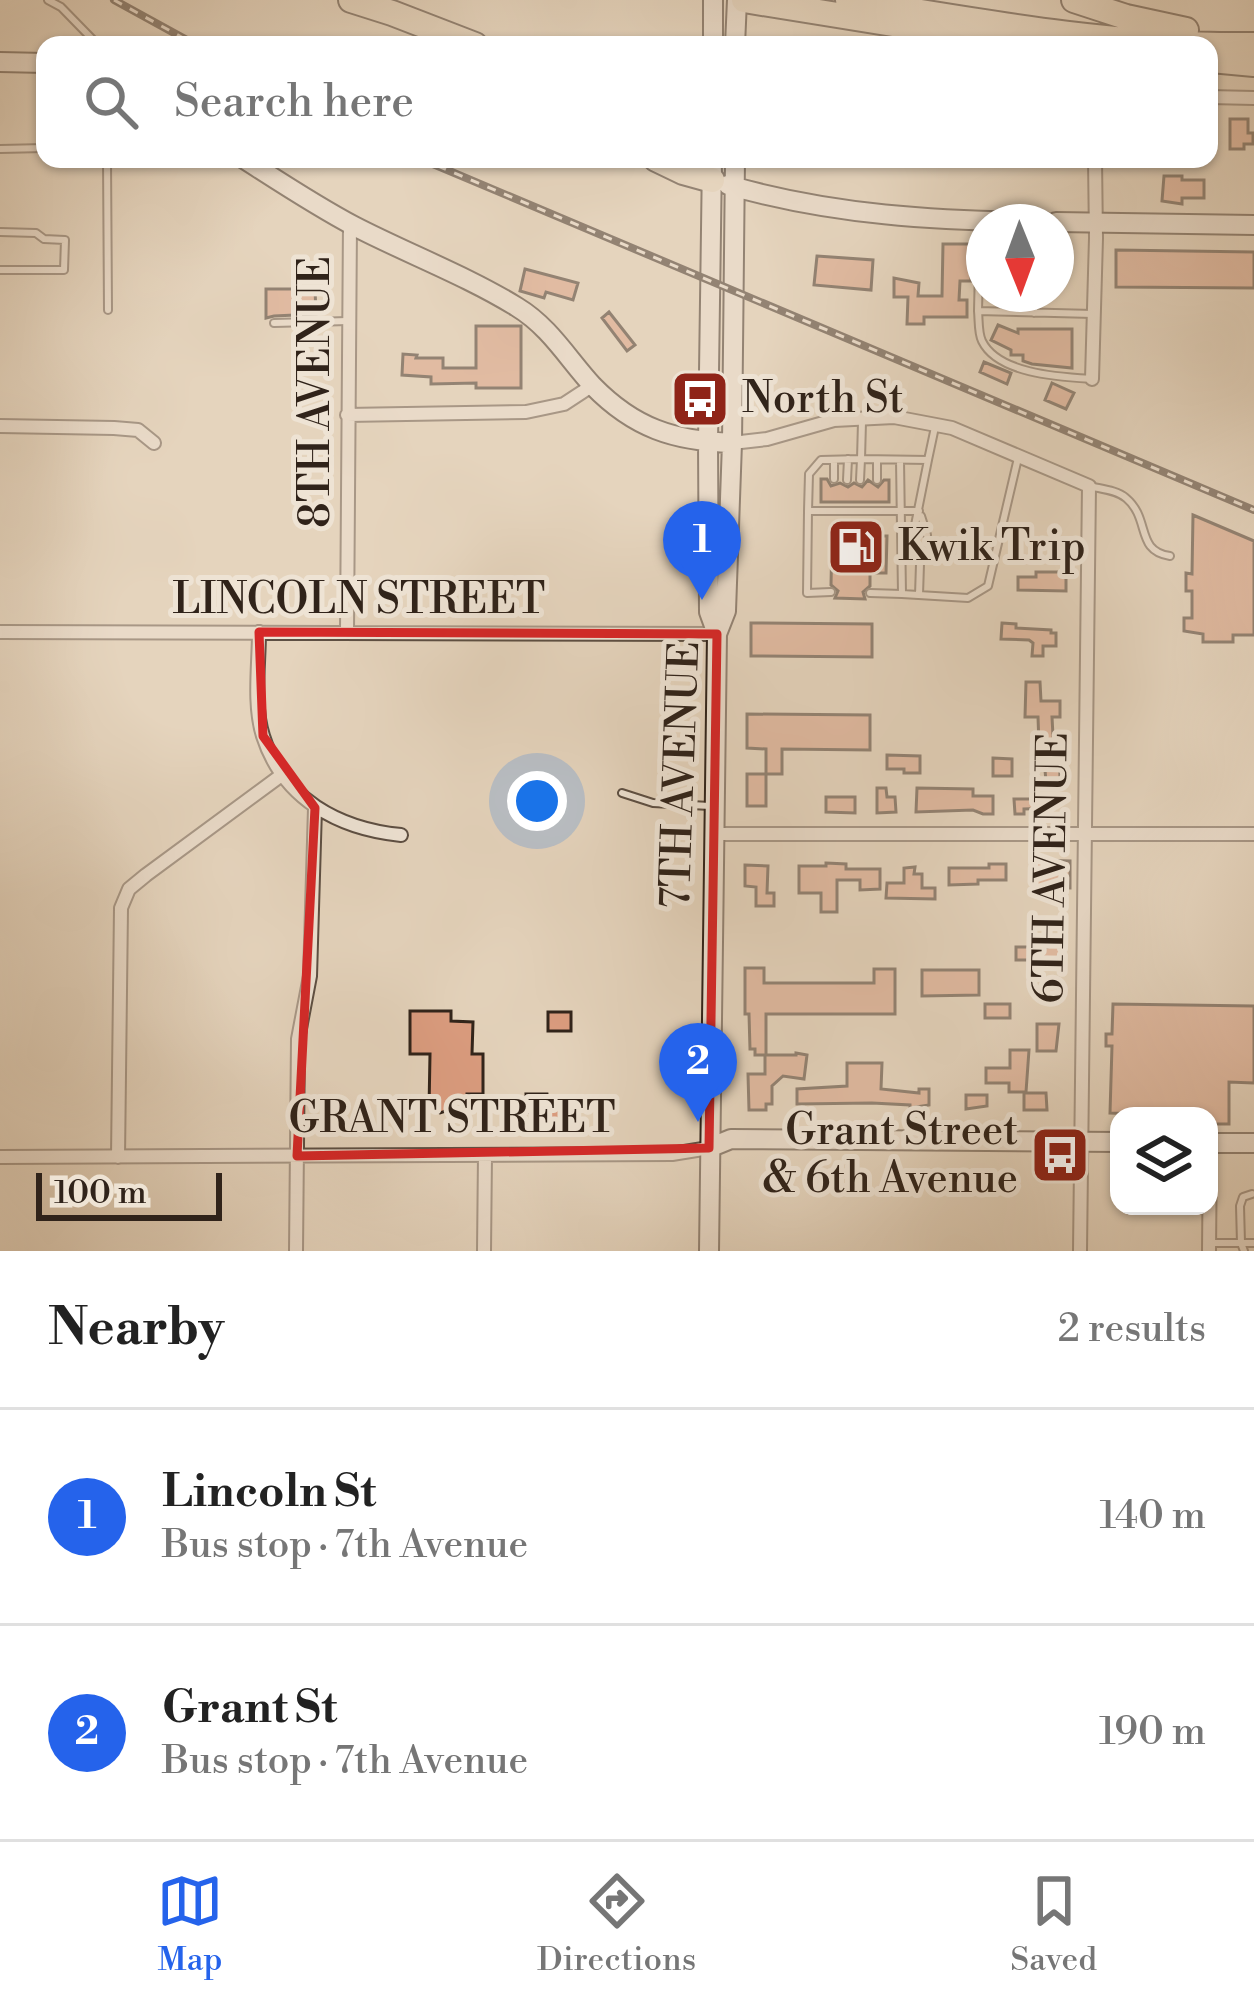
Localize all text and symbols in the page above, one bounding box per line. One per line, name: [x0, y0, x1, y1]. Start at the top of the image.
search box: [36, 36, 1218, 168]
icon: search: [78, 69, 144, 135]
text: Search here: [174, 74, 414, 131]
north arrow: [966, 204, 1074, 312]
street label: 8TH AVENUE: [290, 256, 343, 528]
bus stop icon: North St: [669, 368, 731, 430]
place label: North St: [742, 373, 904, 426]
pin: 1: [663, 501, 741, 600]
fuel station icon: Kwik Trip: [825, 516, 887, 578]
place label: Kwik Trip: [898, 521, 1086, 574]
street label: LINCOLN STREET: [173, 574, 545, 627]
street label: 7TH AVENUE: [650, 640, 712, 910]
street label: 6TH AVENUE: [1023, 732, 1081, 1004]
your location: [507, 771, 567, 831]
pin: 2: [659, 1023, 737, 1122]
street label: GRANT STREET: [288, 1093, 616, 1146]
place label: Grant Street & 6th Avenue: [763, 1105, 1018, 1206]
map controls: [1110, 1107, 1218, 1215]
button: layers: [1110, 1107, 1218, 1215]
bus stop icon: Grant Street & 6th Avenue: [1029, 1124, 1091, 1186]
scale bar: [36, 1167, 222, 1220]
text: 100 m: [54, 1173, 147, 1214]
text: Nearby: [48, 1297, 224, 1361]
text: 2 results: [1058, 1305, 1206, 1354]
text: Lincoln St: [162, 1464, 376, 1521]
text: 1: [78, 1492, 96, 1541]
text: 140 m: [1099, 1492, 1206, 1541]
text: Bus stop · 7th Avenue: [162, 1521, 528, 1570]
text: Grant St: [162, 1680, 337, 1737]
text: 2: [75, 1708, 99, 1757]
text: 190 m: [1099, 1708, 1206, 1757]
text: Bus stop · 7th Avenue: [162, 1737, 528, 1786]
tab: Map: [157, 1868, 223, 1981]
tab: Directions: [537, 1868, 696, 1981]
tab: Saved: [1010, 1868, 1097, 1981]

